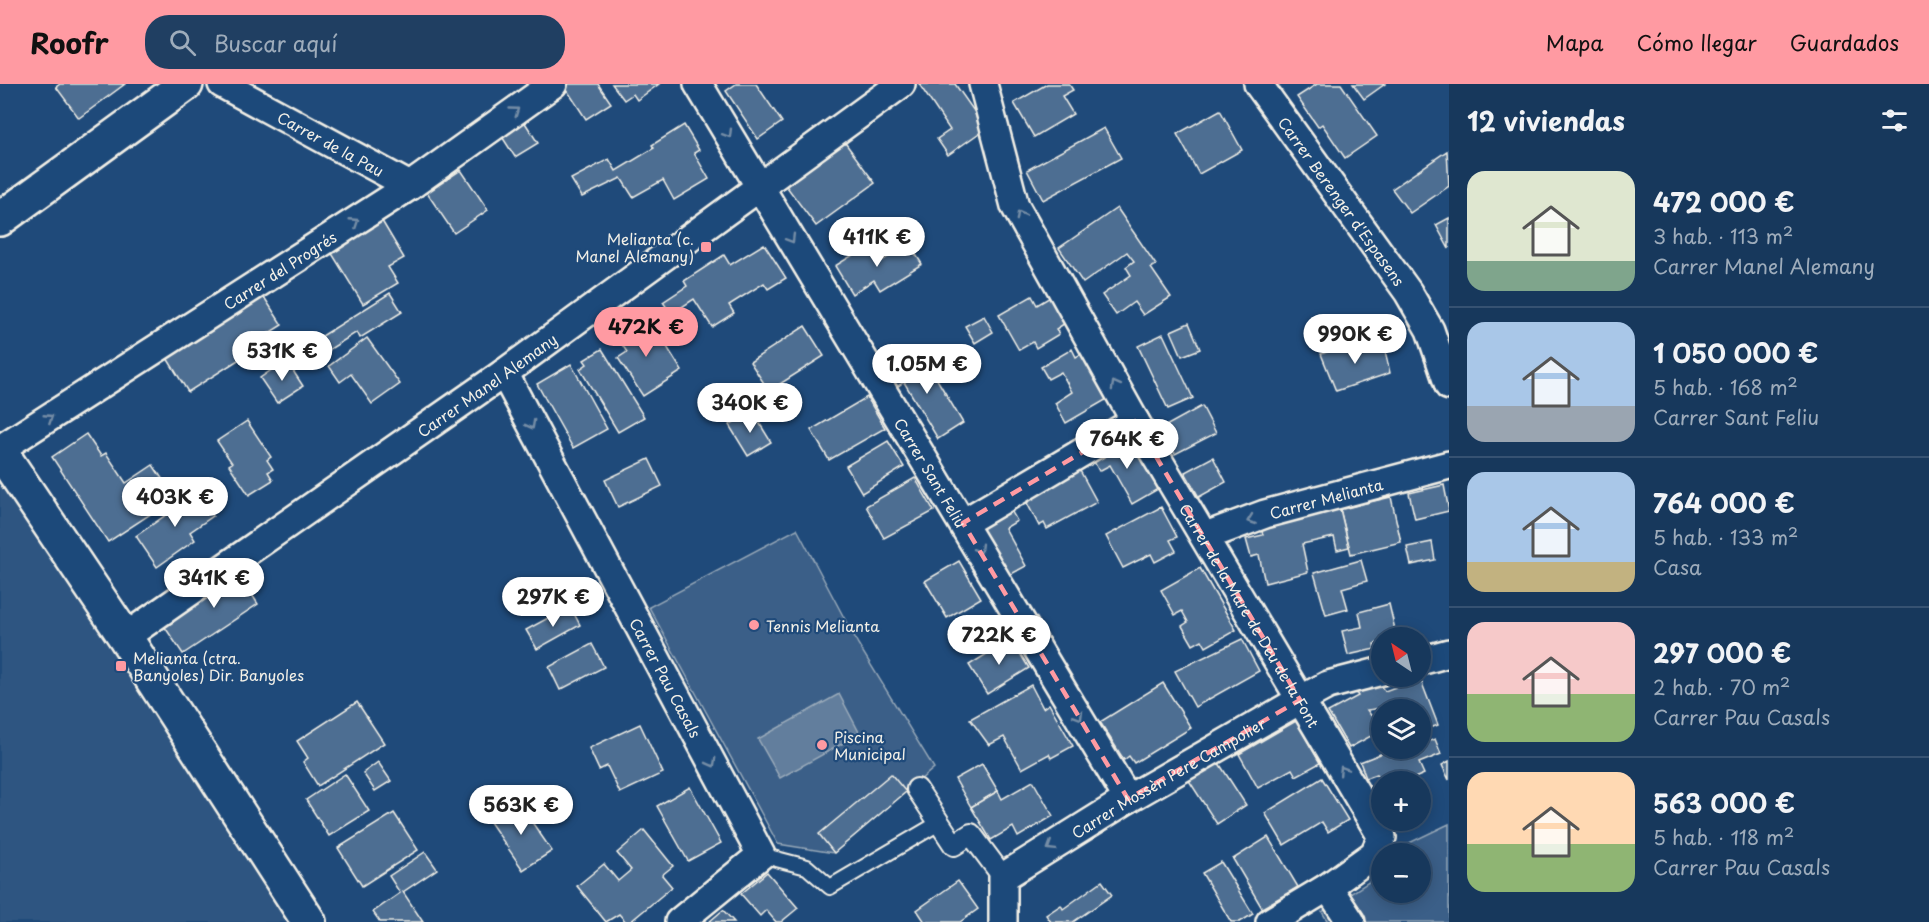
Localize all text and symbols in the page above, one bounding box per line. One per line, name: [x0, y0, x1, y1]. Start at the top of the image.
search box: [145, 15, 565, 69]
text: Roofr: [30, 21, 109, 64]
icon: search: [166, 26, 199, 59]
text: Buscar aquí: [214, 26, 337, 59]
text: Mapa: [1546, 26, 1604, 58]
text: Cómo llegar: [1637, 26, 1757, 58]
text: Guardados: [1790, 26, 1899, 58]
text: 12 viviendas: [1467, 101, 1625, 140]
icon: filters: [1878, 104, 1911, 137]
street label: Carrer de la Pau: [274, 105, 388, 181]
one-way arrow: [509, 107, 520, 118]
street label: Carrer Berenger d'Espasens: [1273, 112, 1411, 290]
one-way arrow: [721, 128, 732, 138]
text: 472 000 €: [1653, 182, 1795, 221]
icon: home: [1515, 195, 1587, 267]
one-way arrow: [1016, 211, 1027, 221]
pin: 411K €: [828, 217, 926, 268]
one-way arrow: [348, 218, 359, 229]
text: 411K €: [843, 221, 911, 251]
text: 3 hab. · 113 m²: [1653, 221, 1793, 251]
street label: Carrer del Progrés: [218, 225, 341, 315]
place label: Melianta (c. Manel Alemany): [576, 227, 694, 267]
one-way arrow: [783, 233, 795, 243]
marker: Melianta (c. Manel Alemany): [699, 240, 713, 254]
text: Carrer Manel Alemany: [1653, 251, 1875, 281]
pin: 472K €: [597, 307, 695, 358]
text: 472K €: [608, 311, 684, 341]
pin: 990K €: [1306, 314, 1404, 365]
text: 990K €: [1317, 318, 1393, 348]
street label: Carrer Manel Alemany: [412, 327, 561, 442]
pin: 531K €: [233, 331, 331, 382]
text: 1 050 000 €: [1653, 333, 1818, 372]
text: 531K €: [246, 335, 318, 365]
pin: 1.05M €: [872, 344, 982, 395]
icon: home: [1515, 346, 1587, 418]
text: 1.05M €: [886, 348, 968, 378]
text: 5 hab. · 168 m²: [1653, 372, 1798, 402]
one-way arrow: [1111, 381, 1123, 391]
pin: 340K €: [701, 383, 799, 434]
text: 340K €: [711, 387, 789, 417]
text: Carrer Sant Feliu: [1653, 402, 1819, 432]
one-way arrow: [43, 413, 53, 425]
street label: Carrer Sant Feliu: [889, 413, 973, 532]
one-way arrow: [524, 418, 535, 429]
pin: 764K €: [1078, 419, 1176, 470]
text: 764K €: [1089, 423, 1165, 453]
street label: Carrer Melianta: [1267, 472, 1386, 524]
pin: 403K €: [126, 477, 224, 528]
text: 403K €: [136, 481, 214, 511]
text: 764 000 €: [1653, 483, 1795, 522]
icon: home: [1515, 496, 1587, 568]
street label: Carrer de la Mare de Déu de la Font: [1175, 498, 1326, 732]
one-way arrow: [1246, 512, 1257, 525]
text: 5 hab. · 133 m²: [1653, 522, 1798, 552]
one-way arrow: [972, 543, 983, 553]
text: Casa: [1653, 552, 1702, 582]
pin: 341K €: [165, 558, 263, 609]
text: 341K €: [178, 562, 250, 592]
pin: 297K €: [504, 577, 602, 628]
text: 297K €: [516, 581, 590, 611]
street label: Carrer Pau Casals: [625, 613, 708, 742]
place label: Tennis Melianta: [766, 614, 880, 637]
pin: 722K €: [950, 615, 1048, 666]
marker: Tennis Melianta: [747, 618, 761, 632]
text: 722K €: [961, 619, 1037, 649]
north arrow: [1371, 627, 1431, 687]
map controls: [1371, 627, 1431, 903]
text: 297 000 €: [1653, 633, 1791, 672]
place label: Melianta (ctra. Banyoles) Dir. Banyoles: [133, 646, 304, 686]
icon: home: [1515, 646, 1587, 718]
marker: Melianta (ctra. Banyoles) Dir. Banyoles: [114, 659, 128, 673]
text: 2 hab. · 70 m²: [1653, 672, 1790, 702]
button: layers: [1371, 699, 1431, 759]
text: Carrer Pau Casals: [1653, 702, 1830, 732]
one-way arrow: [1071, 710, 1083, 720]
street label: Carrer Mossèn Pere Campolier: [1066, 711, 1270, 843]
place label: Piscina Municipal: [834, 725, 906, 765]
marker: Piscina Municipal: [815, 738, 829, 752]
one-way arrow: [705, 757, 716, 767]
one-way arrow: [1338, 766, 1350, 776]
button: +: [1371, 771, 1431, 831]
text: 563 000 €: [1653, 783, 1795, 822]
pin: 563K €: [472, 785, 570, 836]
text: 563K €: [483, 789, 559, 819]
icon: home: [1515, 796, 1587, 868]
text: 5 hab. · 118 m²: [1653, 822, 1794, 852]
one-way arrow: [1047, 840, 1057, 852]
button: −: [1371, 843, 1431, 903]
text: Carrer Pau Casals: [1653, 852, 1830, 882]

